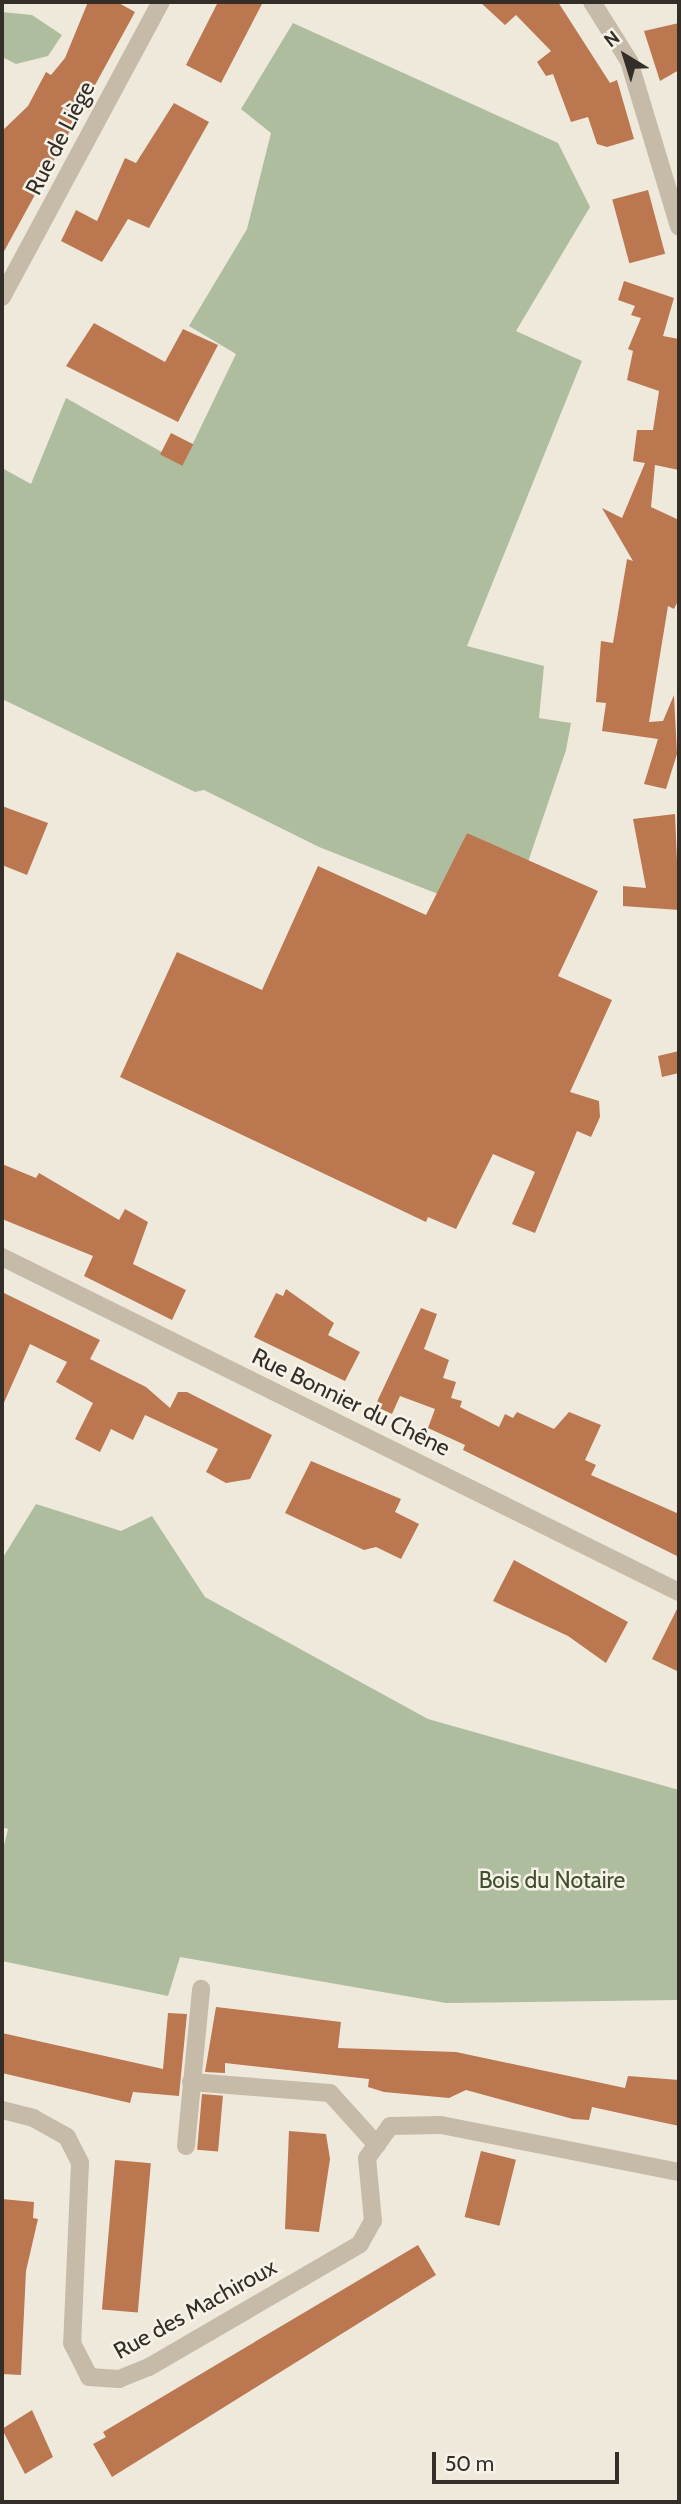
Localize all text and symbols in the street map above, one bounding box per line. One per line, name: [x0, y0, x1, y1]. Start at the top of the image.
north arrow: [590, 21, 660, 91]
text: N: [599, 26, 624, 52]
street label: Rue de Liège: [20, 77, 100, 199]
street label: Rue Bonnier du Chêne: [248, 1342, 454, 1462]
park label: Bois du Notaire: [479, 1866, 625, 1894]
street label: Rue des Machiroux: [109, 2253, 281, 2365]
scale bar: [436, 2438, 623, 2482]
text: 50 m: [445, 2451, 494, 2476]

